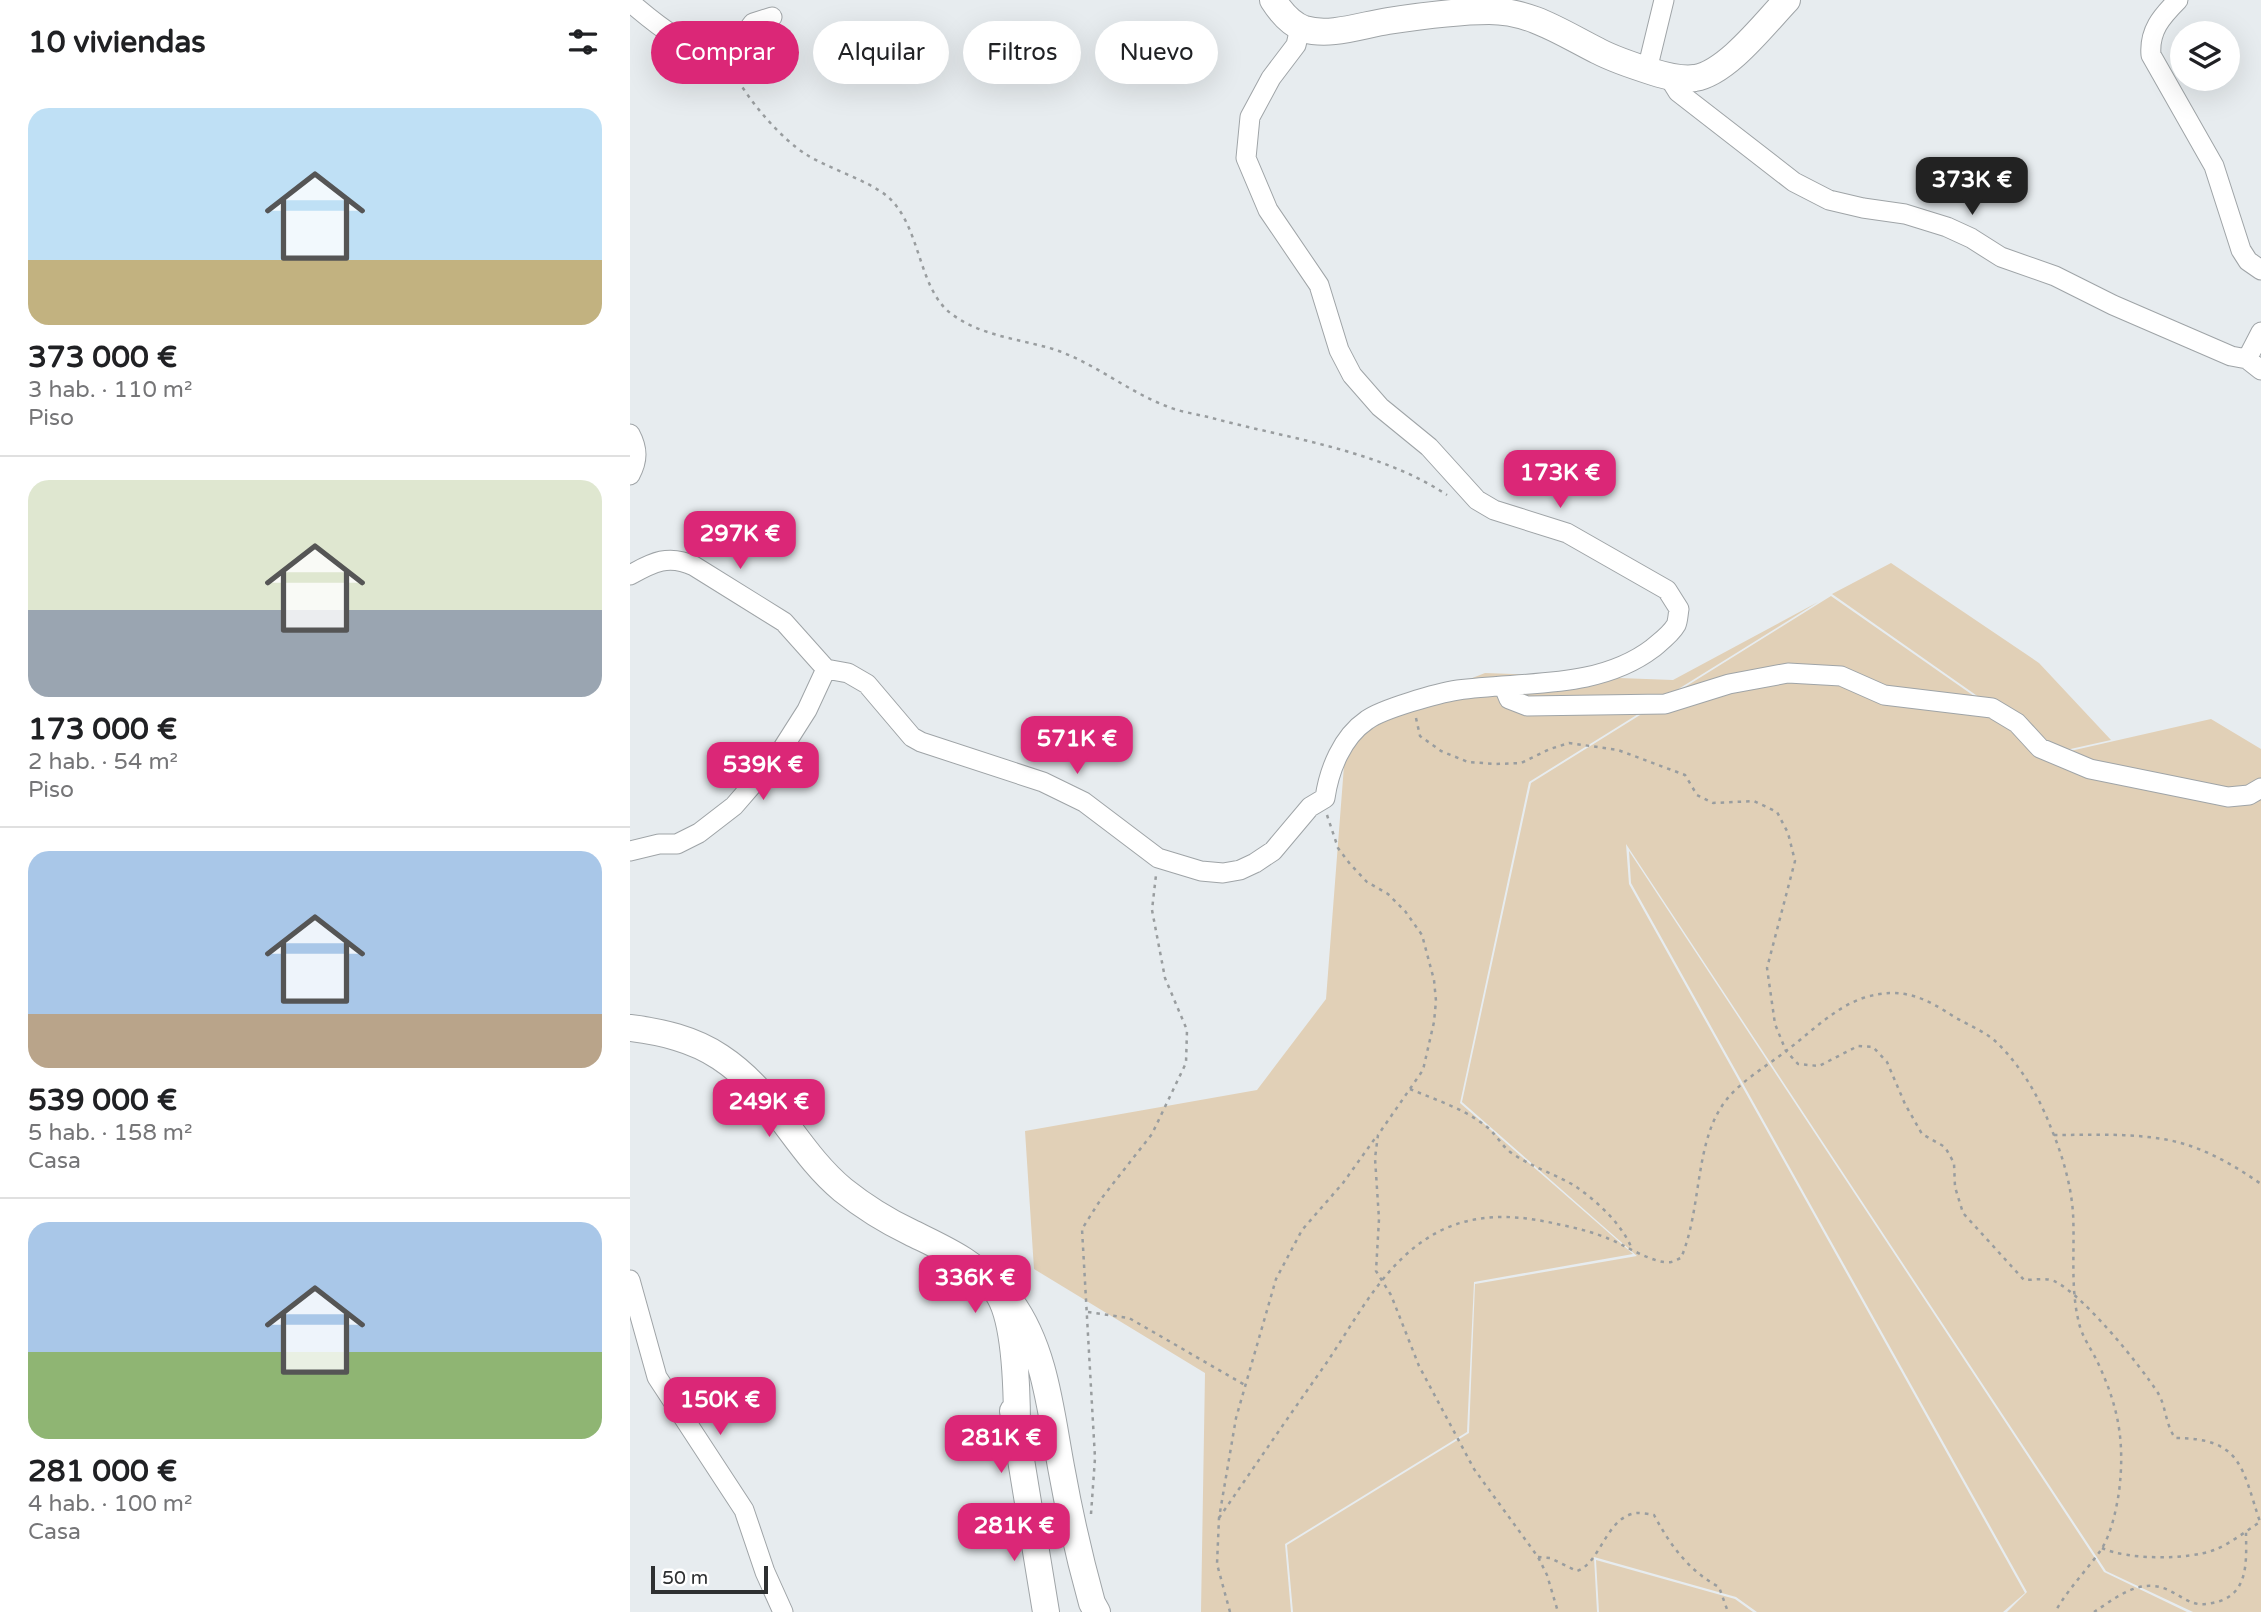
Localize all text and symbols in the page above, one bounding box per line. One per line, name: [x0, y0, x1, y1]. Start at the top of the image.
chip: Comprar: [651, 21, 799, 84]
chip: Alquilar: [813, 21, 949, 84]
chip: Filtros: [963, 21, 1081, 84]
chip: Nuevo: [1095, 21, 1218, 84]
map controls: [2170, 21, 2240, 91]
button: layers: [2170, 21, 2240, 91]
icon: filters: [564, 23, 602, 61]
text: 10 viviendas: [28, 24, 206, 61]
icon: home: [252, 153, 378, 279]
pin: 373K €: [1915, 158, 2029, 217]
text: 373K €: [1932, 166, 2012, 194]
text: 373 000 €: [28, 339, 177, 376]
text: 3 hab. · 110 m²: [28, 376, 193, 404]
text: Piso: [28, 404, 74, 432]
pin: 173K €: [1503, 450, 1617, 510]
text: 173K €: [1520, 459, 1600, 487]
pin: 297K €: [683, 512, 797, 571]
text: 297K €: [700, 520, 780, 548]
icon: home: [252, 525, 378, 651]
text: 173 000 €: [28, 711, 177, 748]
pin: 571K €: [1020, 716, 1134, 776]
text: 571K €: [1037, 725, 1117, 753]
pin: 539K €: [706, 742, 820, 802]
text: 2 hab. · 54 m²: [28, 748, 178, 776]
text: 539K €: [723, 751, 803, 779]
text: Piso: [28, 776, 74, 804]
icon: home: [252, 896, 378, 1022]
pin: 249K €: [712, 1080, 826, 1139]
text: 539 000 €: [28, 1082, 177, 1119]
text: 249K €: [729, 1088, 809, 1116]
text: 5 hab. · 158 m²: [28, 1119, 193, 1147]
text: Casa: [28, 1147, 81, 1175]
pin: 336K €: [918, 1256, 1032, 1315]
text: 336K €: [935, 1264, 1015, 1292]
icon: home: [252, 1267, 378, 1393]
pin: 150K €: [663, 1378, 777, 1437]
text: 150K €: [680, 1386, 760, 1414]
pin: 281K €: [944, 1416, 1058, 1475]
text: 281K €: [961, 1424, 1041, 1452]
text: 281 000 €: [28, 1453, 177, 1490]
text: 4 hab. · 100 m²: [28, 1490, 193, 1518]
pin: 281K €: [957, 1504, 1071, 1563]
text: 281K €: [974, 1512, 1054, 1540]
text: Casa: [28, 1518, 81, 1546]
scale bar: [651, 1563, 768, 1595]
text: 50 m: [662, 1567, 708, 1589]

